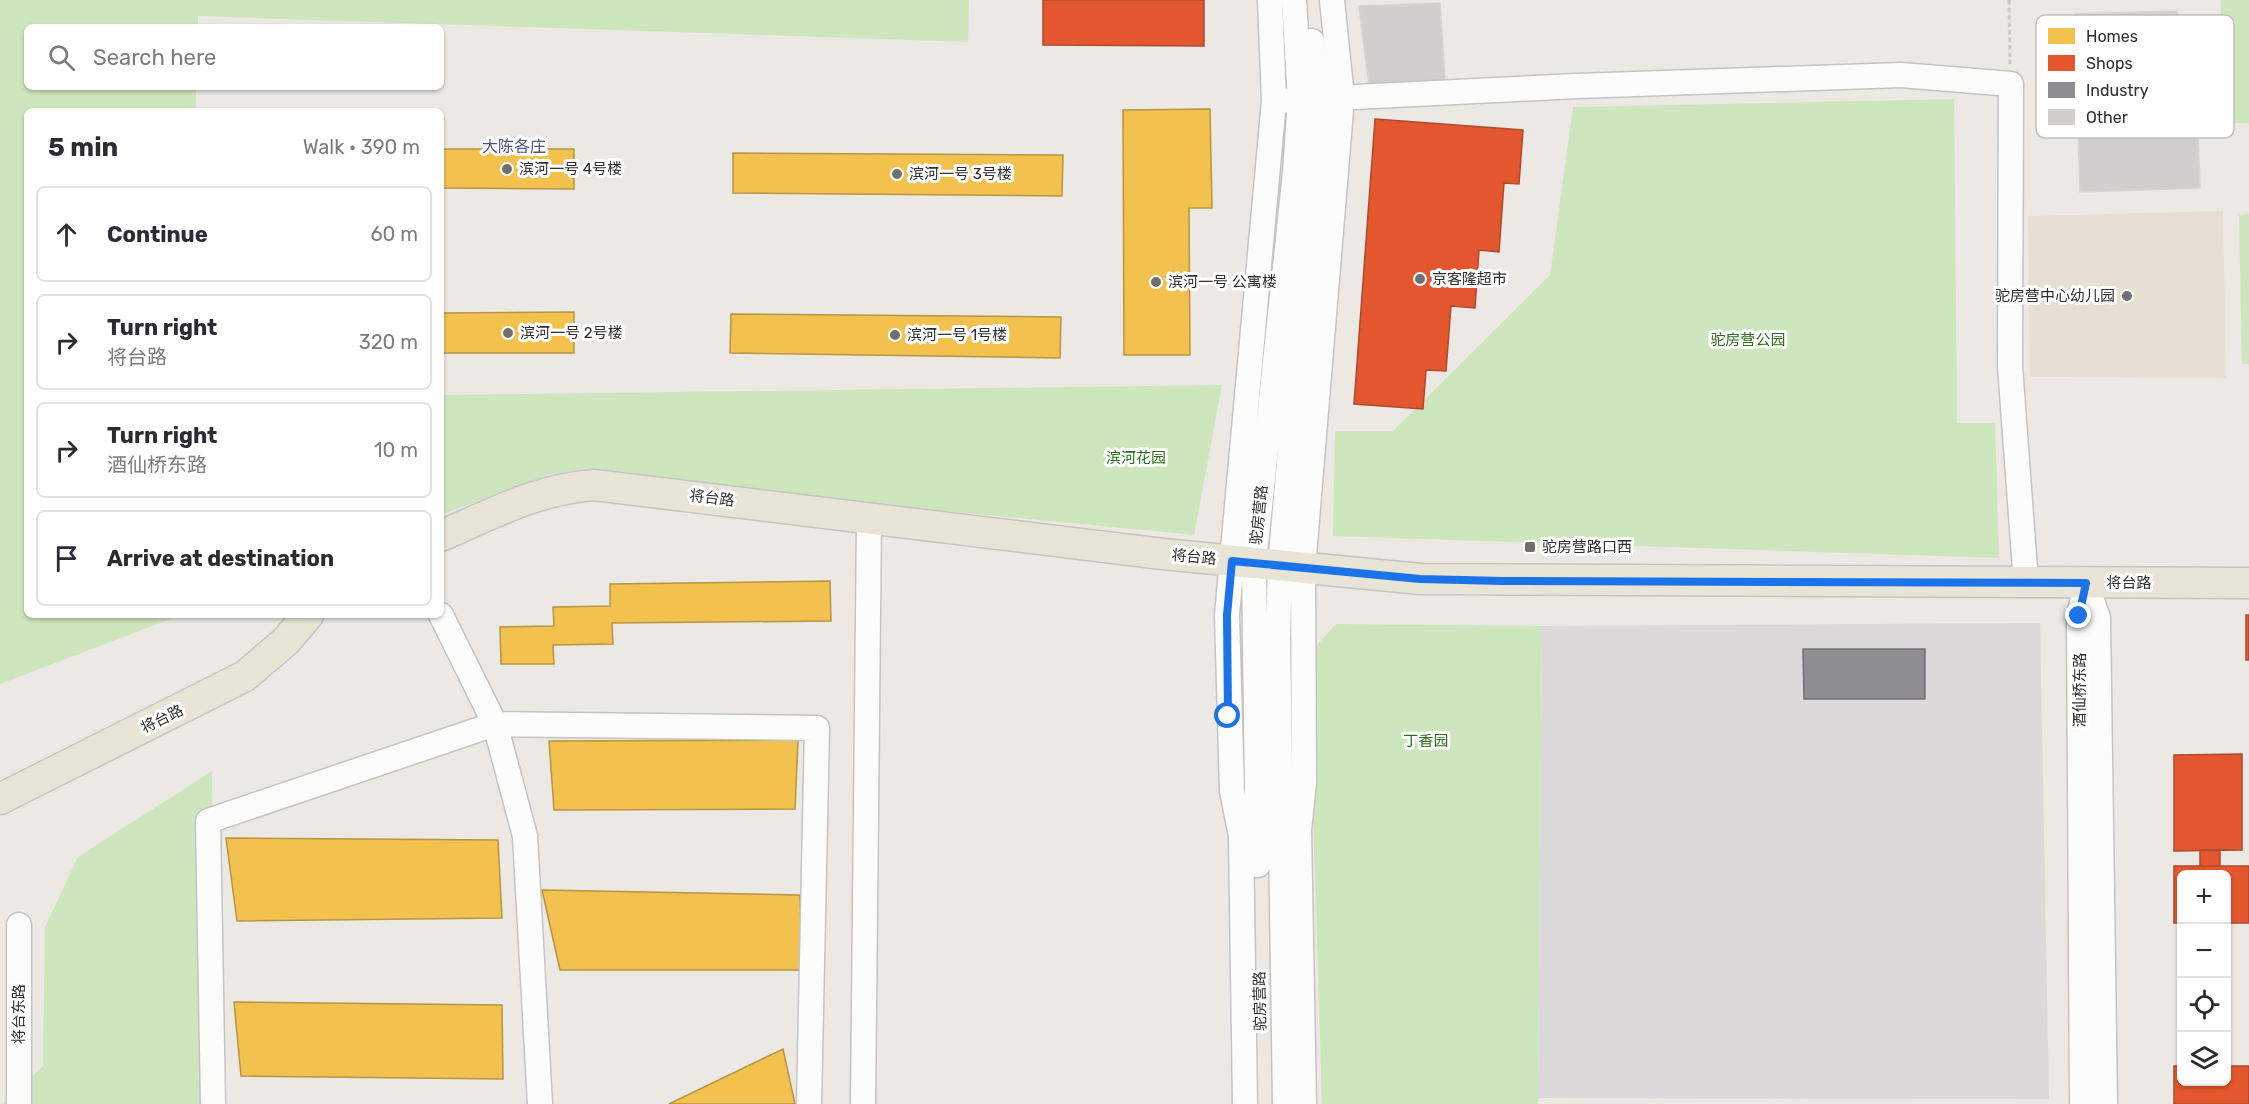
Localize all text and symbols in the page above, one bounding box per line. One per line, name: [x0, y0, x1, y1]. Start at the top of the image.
legend: [2036, 15, 2234, 138]
search box: [24, 24, 444, 90]
text: Homes: [2086, 27, 2138, 46]
icon: search: [45, 41, 78, 74]
text: Search here: [93, 44, 216, 71]
text: Shops: [2086, 54, 2133, 73]
text: Industry: [2086, 81, 2149, 100]
text: Other: [2086, 108, 2128, 127]
text: 5 min: [48, 132, 118, 163]
text: Walk · 390 m: [303, 135, 420, 159]
district label: 大陈各庄: [482, 137, 546, 156]
place label: 滨河一号 4号楼: [519, 160, 622, 178]
marker: 滨河一号 4号楼: [500, 162, 514, 176]
place label: 滨河一号 3号楼: [909, 165, 1012, 183]
marker: 滨河一号 3号楼: [890, 167, 904, 181]
icon: ahead: [50, 218, 83, 251]
text: Continue: [107, 221, 208, 248]
text: 60 m: [371, 222, 418, 246]
place label: 京客隆超市: [1432, 270, 1507, 288]
marker: 京客隆超市: [1413, 272, 1427, 286]
place label: 滨河一号 公寓楼: [1168, 273, 1277, 291]
marker: 滨河一号 公寓楼: [1149, 275, 1163, 289]
place label: 驼房营中心幼儿园: [1995, 287, 2115, 305]
marker: 驼房营中心幼儿园: [2120, 289, 2134, 303]
text: Turn right: [107, 314, 217, 341]
place label: 滨河一号 2号楼: [520, 324, 622, 342]
icon: right: [50, 326, 83, 359]
marker: 滨河一号 2号楼: [501, 326, 515, 340]
place label: 滨河一号 1号楼: [907, 326, 1007, 344]
marker: 滨河一号 1号楼: [888, 328, 902, 342]
text: 320 m: [359, 330, 418, 354]
park label: 驼房营公园: [1710, 331, 1786, 349]
text: 将台路: [107, 345, 167, 369]
text: Turn right: [107, 422, 217, 449]
icon: right: [50, 434, 83, 467]
text: 10 m: [374, 438, 418, 462]
park label: 滨河花园: [1106, 449, 1166, 467]
text: 酒仙桥东路: [107, 453, 207, 477]
street label: 驼房营路: [1247, 484, 1271, 546]
street label: 将台路: [689, 486, 735, 510]
place label: 驼房营路口西: [1542, 538, 1632, 556]
marker: 驼房营路口西: [1523, 540, 1537, 554]
icon: arrive: [50, 542, 83, 575]
text: Arrive at destination: [107, 545, 334, 572]
street label: 将台路: [1171, 546, 1217, 568]
street label: 将台路: [2106, 574, 2152, 592]
route end: [2065, 602, 2091, 628]
street label: 酒仙桥东路: [2071, 652, 2089, 728]
street label: 将台路: [138, 701, 186, 737]
route start: [1214, 702, 1240, 728]
park label: 丁香园: [1403, 732, 1449, 750]
map controls: [2177, 870, 2231, 1086]
button: +: [2177, 870, 2231, 924]
button: −: [2177, 924, 2231, 978]
street label: 驼房营路: [1250, 971, 1270, 1031]
button: locate: [2177, 978, 2231, 1032]
street label: 将台东路: [10, 984, 28, 1044]
button: layers: [2177, 1032, 2231, 1086]

